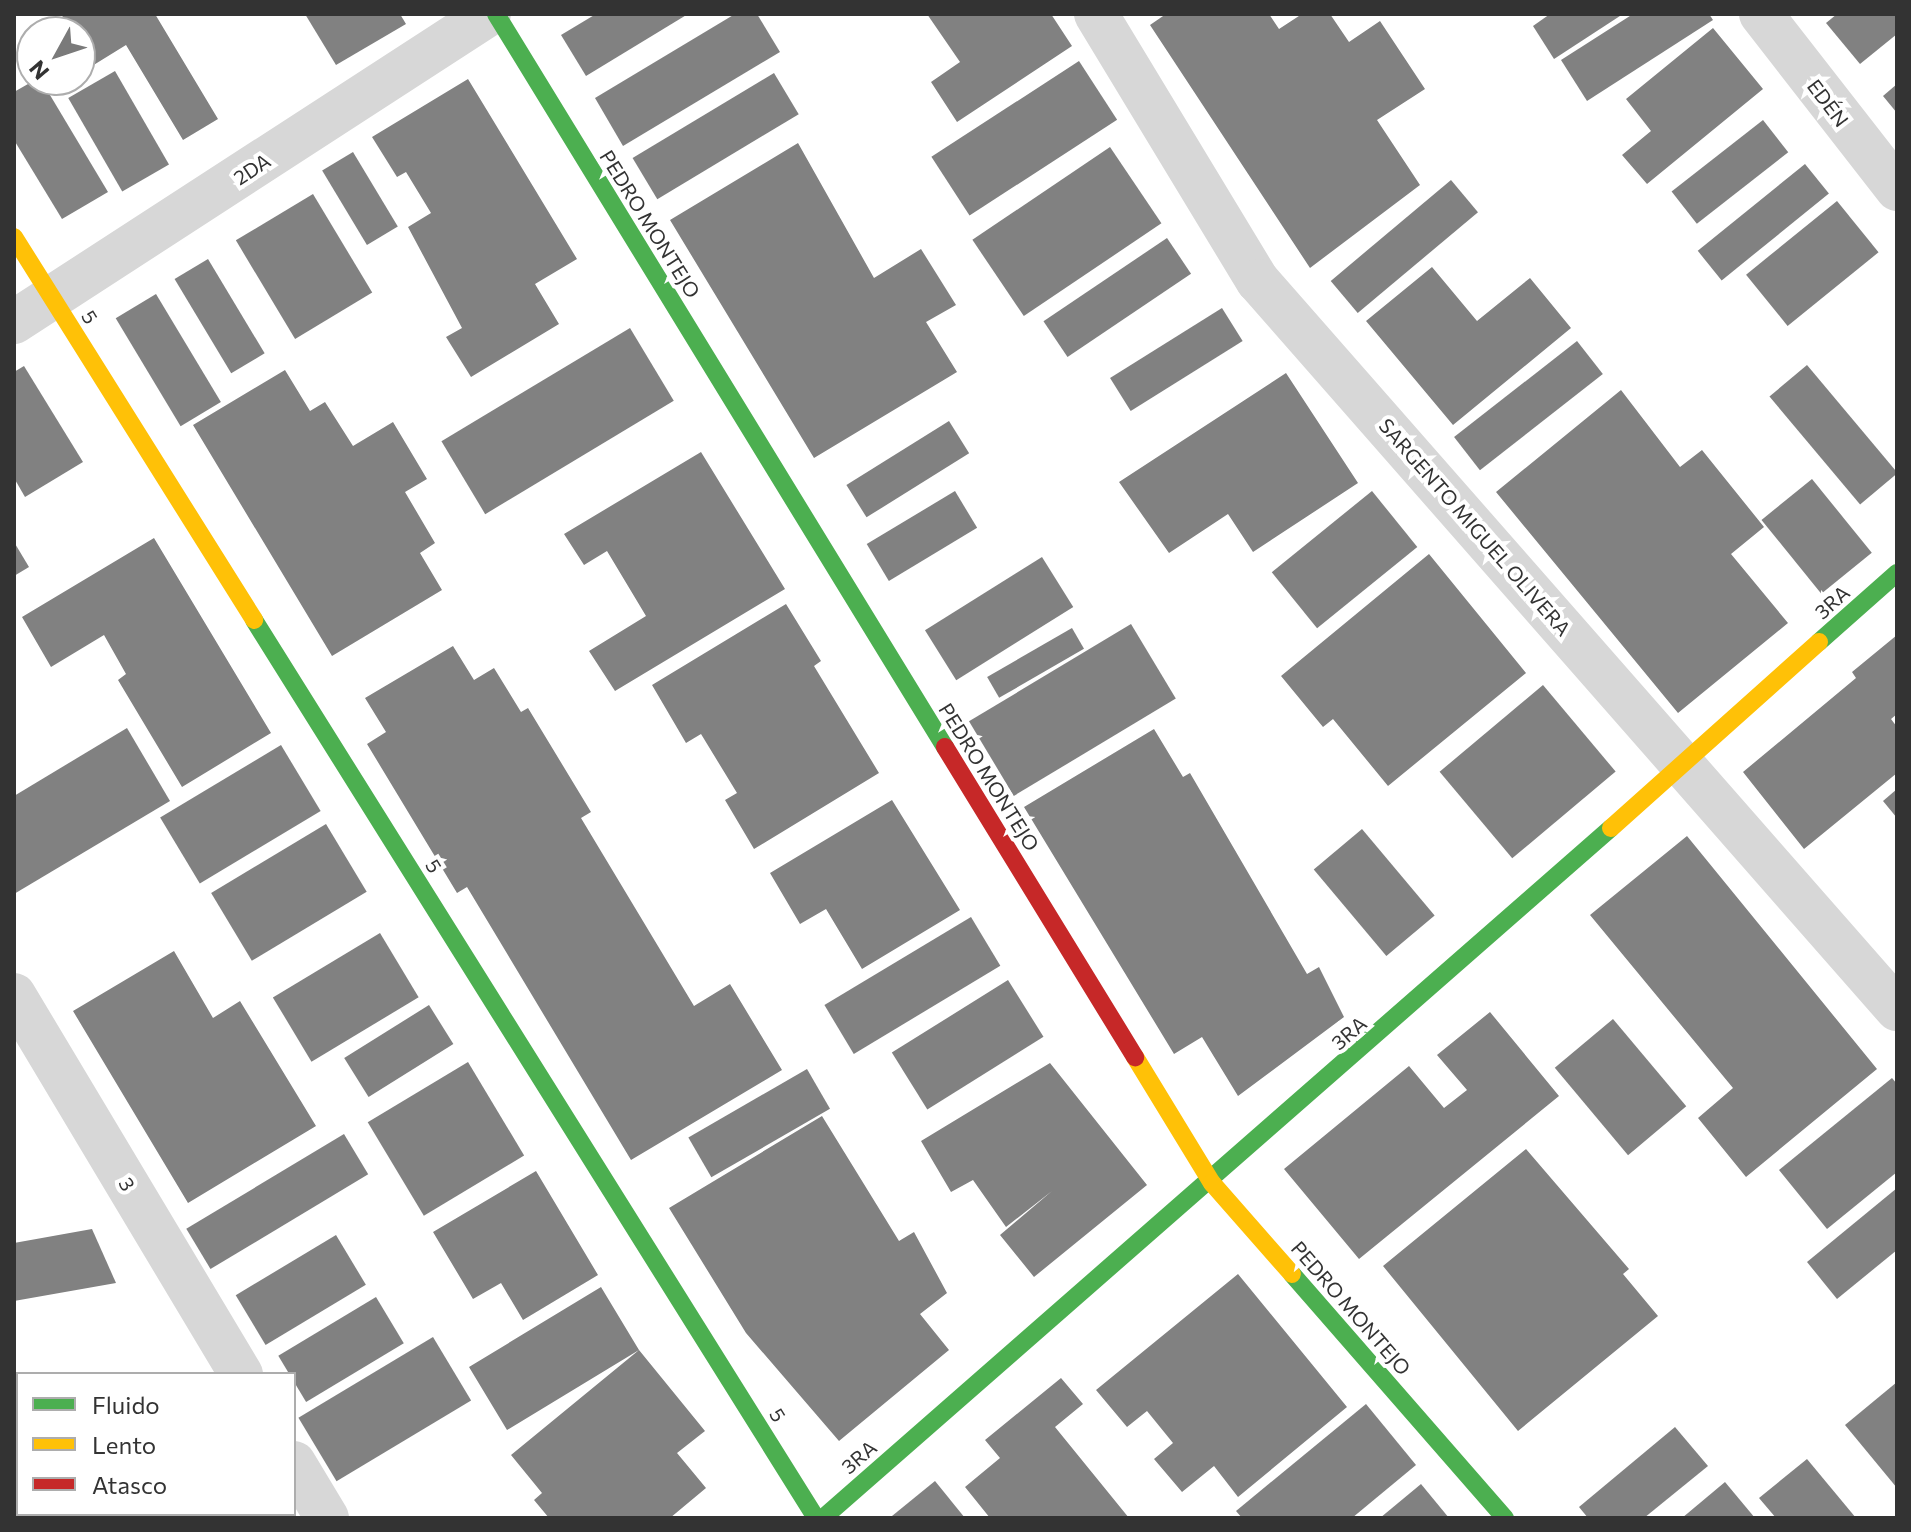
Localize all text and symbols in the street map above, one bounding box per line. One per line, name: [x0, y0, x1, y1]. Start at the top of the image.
north arrow: [16, 16, 96, 96]
text: N: [23, 55, 54, 85]
street label: EDÉN: [1802, 74, 1854, 132]
street label: PEDRO MONTEJO: [595, 146, 705, 302]
street label: 2DA: [229, 148, 275, 190]
street label: 5: [77, 306, 103, 328]
street label: SARGENTO MIGUEL OLIVERA: [1374, 413, 1576, 641]
street label: 3RA: [1810, 580, 1854, 624]
street label: PEDRO MONTEJO: [934, 699, 1044, 855]
street label: 5: [421, 855, 447, 877]
street label: 3RA: [1327, 1011, 1371, 1055]
street label: 3: [114, 1173, 140, 1195]
street label: PEDRO MONTEJO: [1286, 1236, 1416, 1380]
legend: [16, 1372, 296, 1516]
text: Fluido: [92, 1390, 160, 1419]
street label: 5: [765, 1404, 791, 1426]
text: Lento: [92, 1430, 156, 1459]
street label: 3RA: [837, 1435, 881, 1479]
text: Atasco: [92, 1470, 167, 1499]

